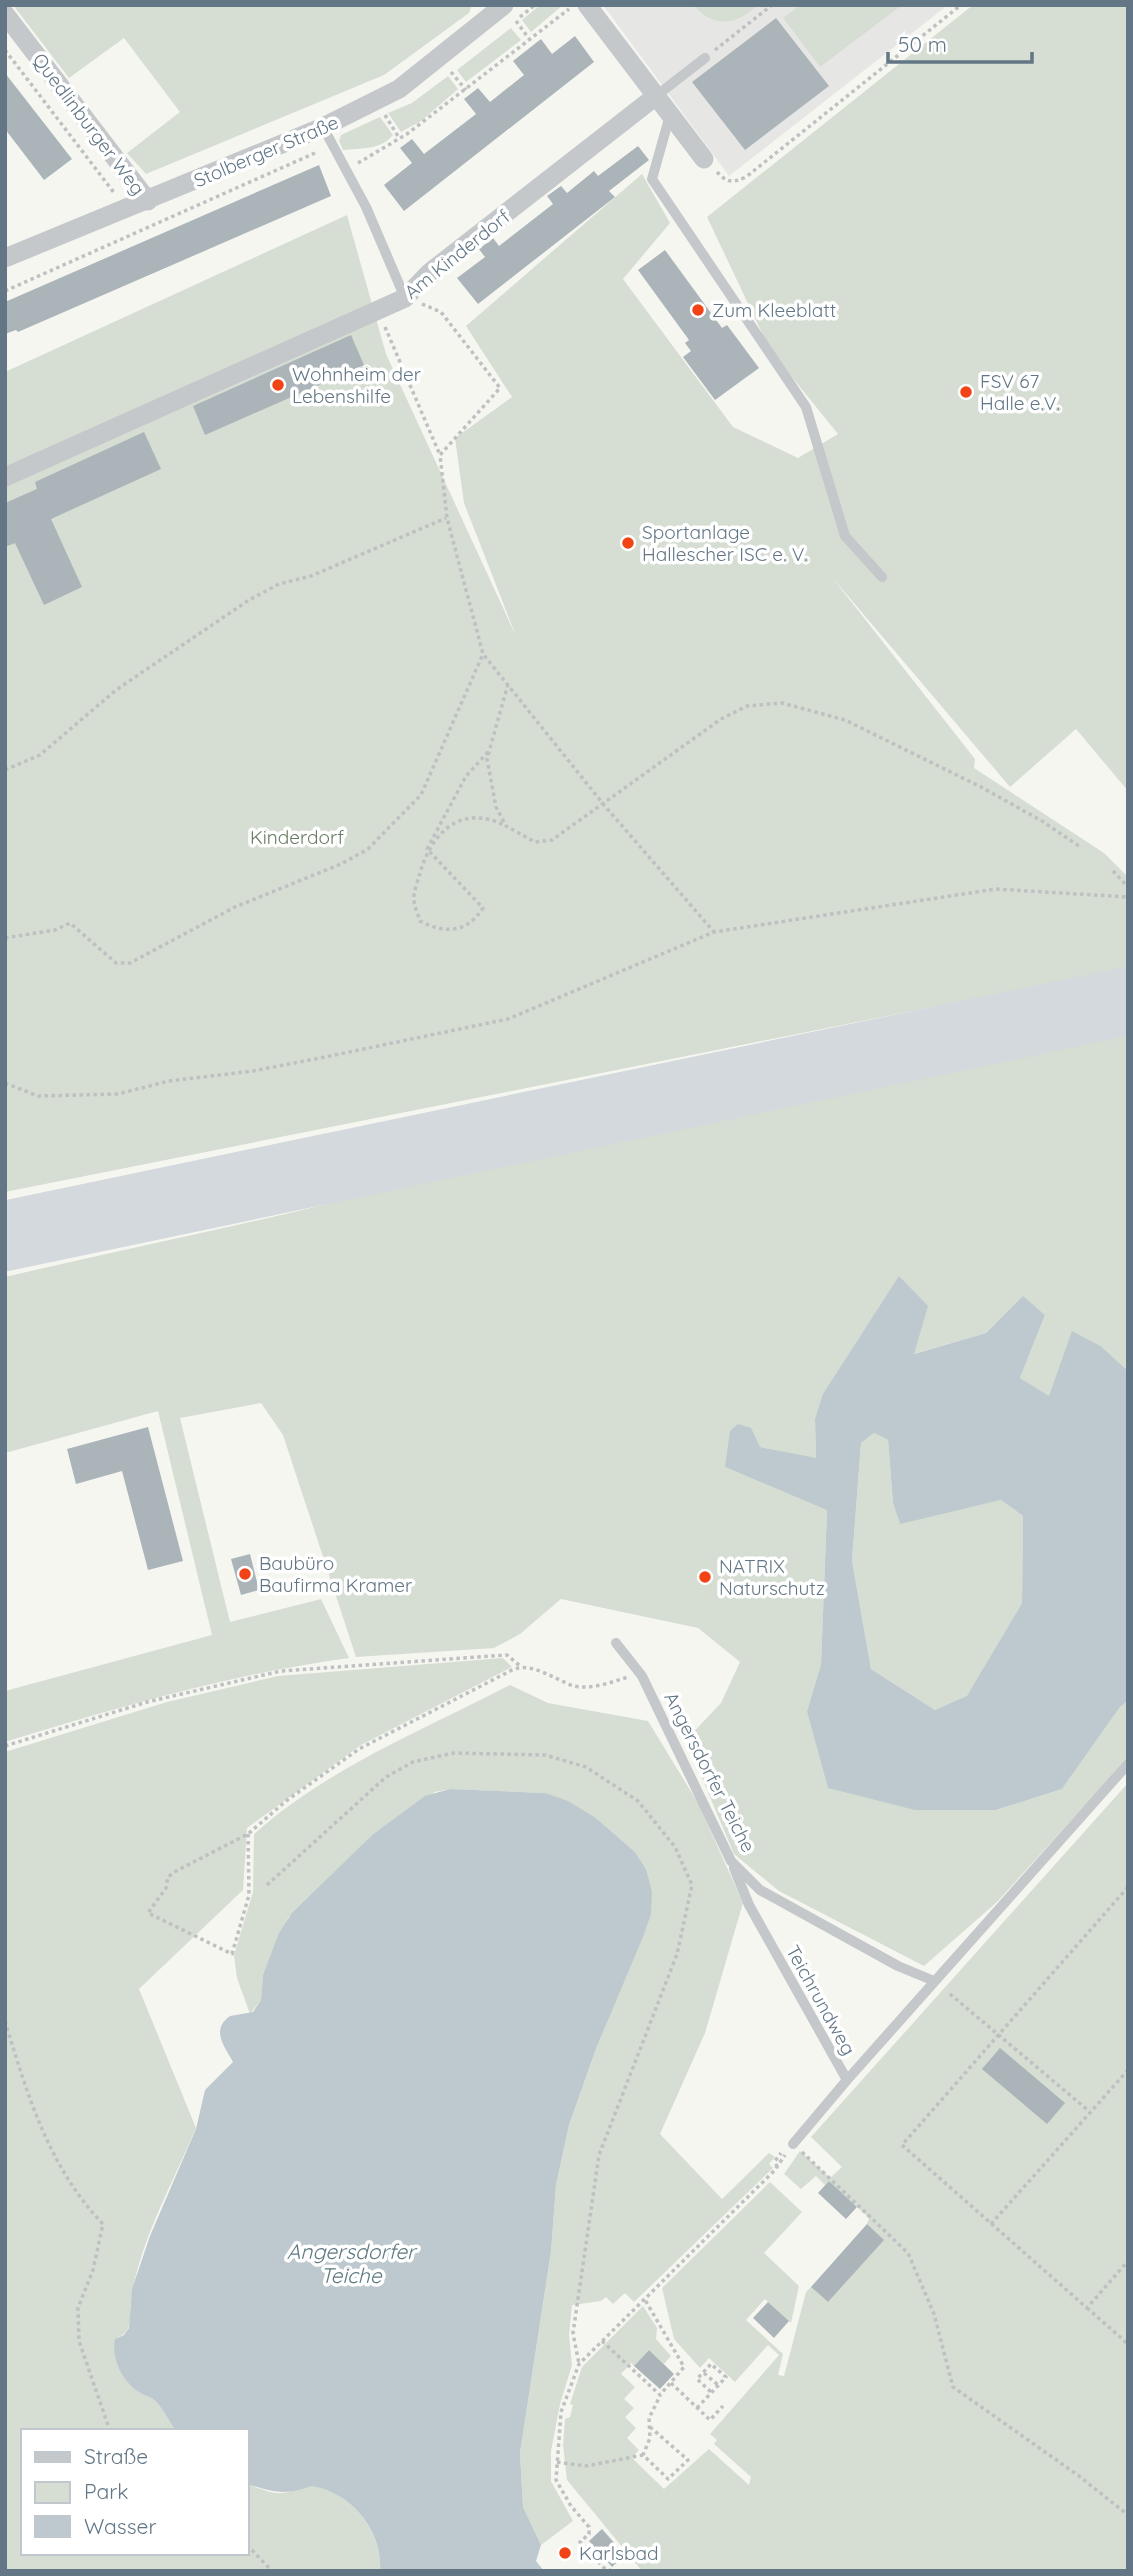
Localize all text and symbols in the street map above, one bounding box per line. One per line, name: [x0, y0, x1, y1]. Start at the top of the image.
scale bar: [888, 21, 1032, 65]
text: 50 m: [898, 31, 947, 57]
street label: Quedlinburger Weg: [28, 48, 150, 200]
street label: Stolberger Straße: [190, 110, 342, 192]
street label: Am Kinderdorf: [399, 204, 515, 304]
place label: Zum Kleeblatt: [712, 298, 836, 322]
marker: Zum Kleeblatt: [690, 302, 706, 318]
place label: Wohnheim der Lebenshilfe: [292, 362, 422, 408]
place label: FSV 67 Halle e.V.: [980, 369, 1060, 415]
marker: Wohnheim der Lebenshilfe: [270, 377, 286, 393]
marker: FSV 67 Halle e.V.: [958, 384, 974, 400]
place label: Sportanlage Hallescher ISC e. V.: [642, 520, 808, 566]
marker: Sportanlage Hallescher ISC e. V.: [620, 535, 636, 551]
park label: Kinderdorf: [250, 825, 344, 849]
place label: Baubüro Baufirma Kramer: [259, 1551, 413, 1597]
place label: NATRIX Naturschutz: [719, 1554, 825, 1600]
marker: Baubüro Baufirma Kramer: [237, 1566, 253, 1582]
marker: NATRIX Naturschutz: [697, 1569, 713, 1585]
street label: Angersdorfer Teiche: [659, 1688, 761, 1856]
street label: Teichrundweg: [781, 1941, 861, 2059]
water label: Angersdorfer Teiche: [287, 2238, 418, 2288]
legend: [21, 2429, 248, 2555]
text: Straße: [84, 2443, 148, 2469]
text: Park: [84, 2478, 128, 2504]
text: Wasser: [84, 2513, 156, 2539]
place label: Karlsbad: [579, 2541, 658, 2565]
marker: Karlsbad: [557, 2545, 573, 2561]

